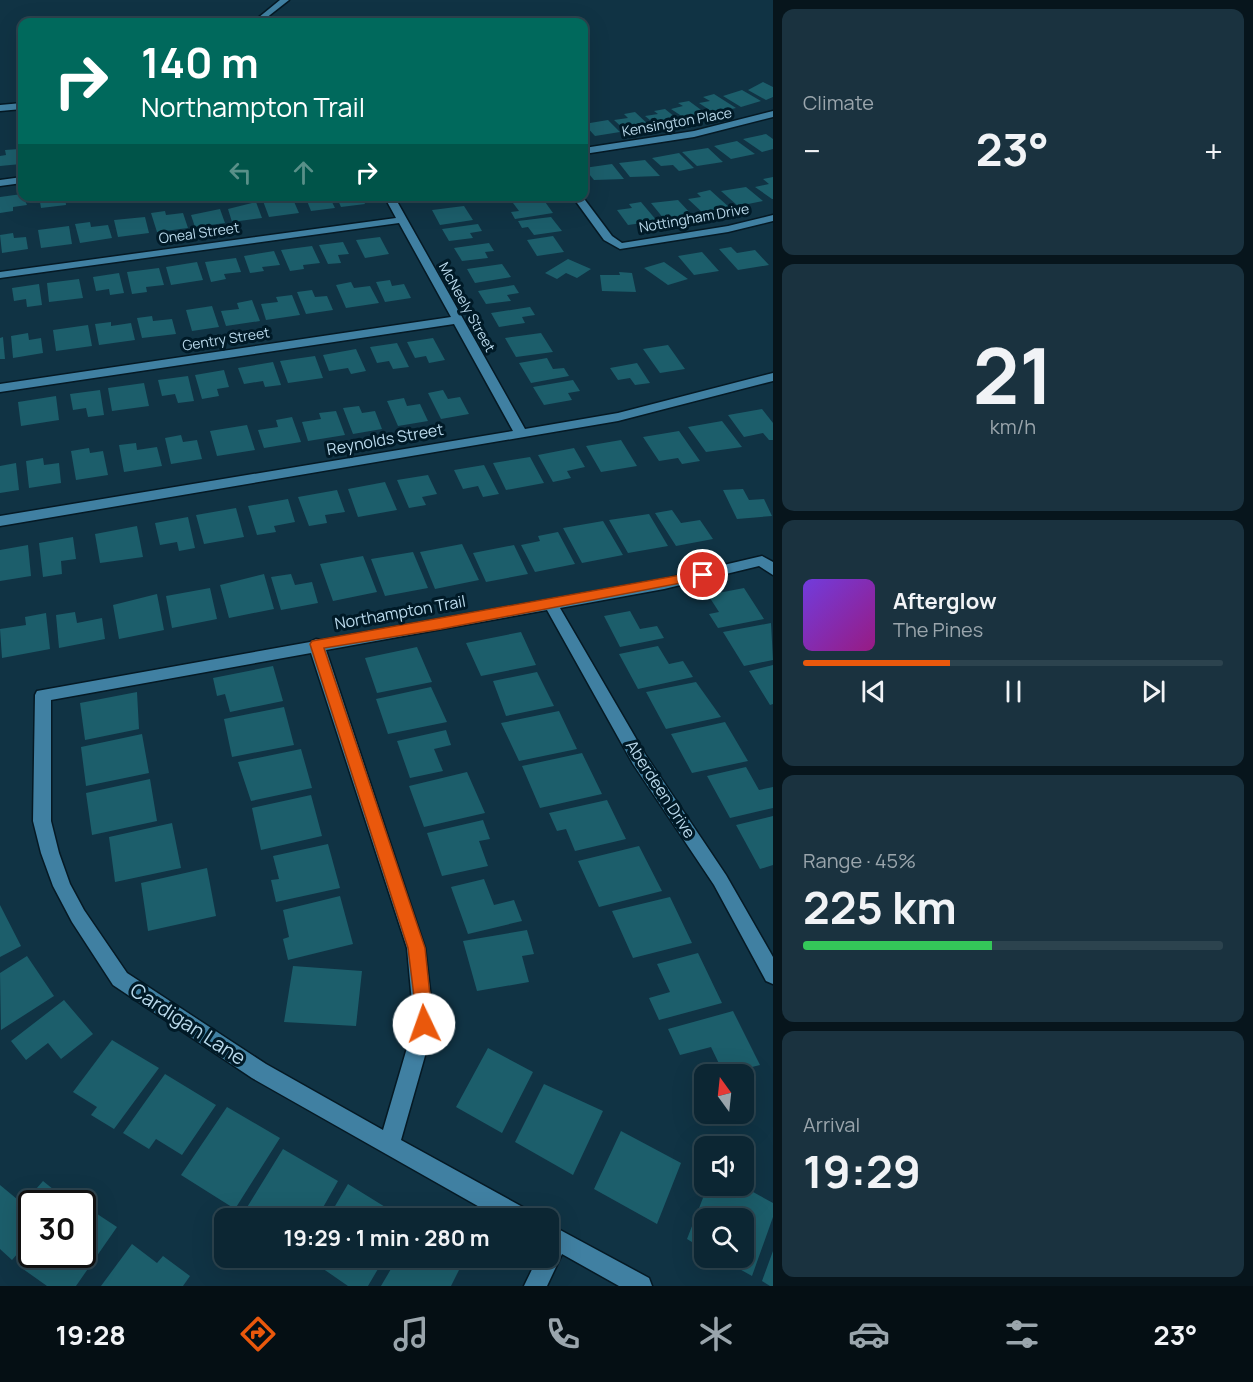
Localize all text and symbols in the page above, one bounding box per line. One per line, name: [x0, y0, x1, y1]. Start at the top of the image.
text: 140 m: [141, 33, 259, 91]
icon: right: [42, 42, 120, 120]
text: Northampton Trail: [141, 88, 365, 125]
text: Climate: [803, 89, 874, 116]
street label: Kensington Place: [620, 102, 733, 141]
text: 23°: [976, 118, 1049, 180]
text: −: [803, 128, 821, 173]
text: +: [1204, 128, 1223, 173]
icon: left: [224, 156, 257, 189]
icon: ahead: [287, 156, 320, 189]
icon: right: [350, 156, 383, 189]
street label: Nottingham Drive: [637, 198, 751, 237]
street label: Oneal Street: [157, 217, 241, 248]
street label: McNeely Street: [435, 258, 500, 355]
text: 21: [973, 321, 1053, 427]
street label: Gentry Street: [181, 322, 271, 355]
text: km/h: [990, 413, 1036, 440]
street label: Reynolds Street: [325, 418, 445, 460]
pin: [677, 549, 728, 600]
icon: arrive: [686, 558, 719, 591]
text: Afterglow: [893, 586, 997, 616]
street label: Northampton Trail: [333, 590, 467, 634]
text: The Pines: [893, 616, 983, 643]
icon: previous: [857, 675, 890, 708]
icon: pause: [997, 675, 1030, 708]
icon: next: [1137, 675, 1170, 708]
street label: Aberdeen Drive: [621, 736, 701, 842]
text: Range · 45%: [803, 847, 916, 874]
text: 225 km: [803, 876, 957, 938]
street label: Cardigan Lane: [125, 976, 251, 1071]
position arrow: [392, 992, 456, 1056]
north arrow: [694, 1064, 754, 1124]
map controls: [694, 1064, 754, 1268]
text: Arrival: [803, 1111, 860, 1138]
button: sound: [694, 1136, 754, 1196]
text: 19:29: [803, 1140, 921, 1202]
speed limit sign: 30: [18, 1190, 96, 1268]
button: search: [694, 1208, 754, 1268]
text: 19:29 · 1 min · 280 m: [284, 1223, 489, 1253]
icon: directions: [237, 1313, 279, 1355]
icon: music: [390, 1313, 432, 1355]
icon: phone: [542, 1313, 584, 1355]
icon: climate: [695, 1313, 737, 1355]
icon: car: [848, 1313, 890, 1355]
icon: filters: [1001, 1313, 1043, 1355]
text: 19:28: [55, 1316, 126, 1353]
text: 23°: [1154, 1316, 1198, 1353]

